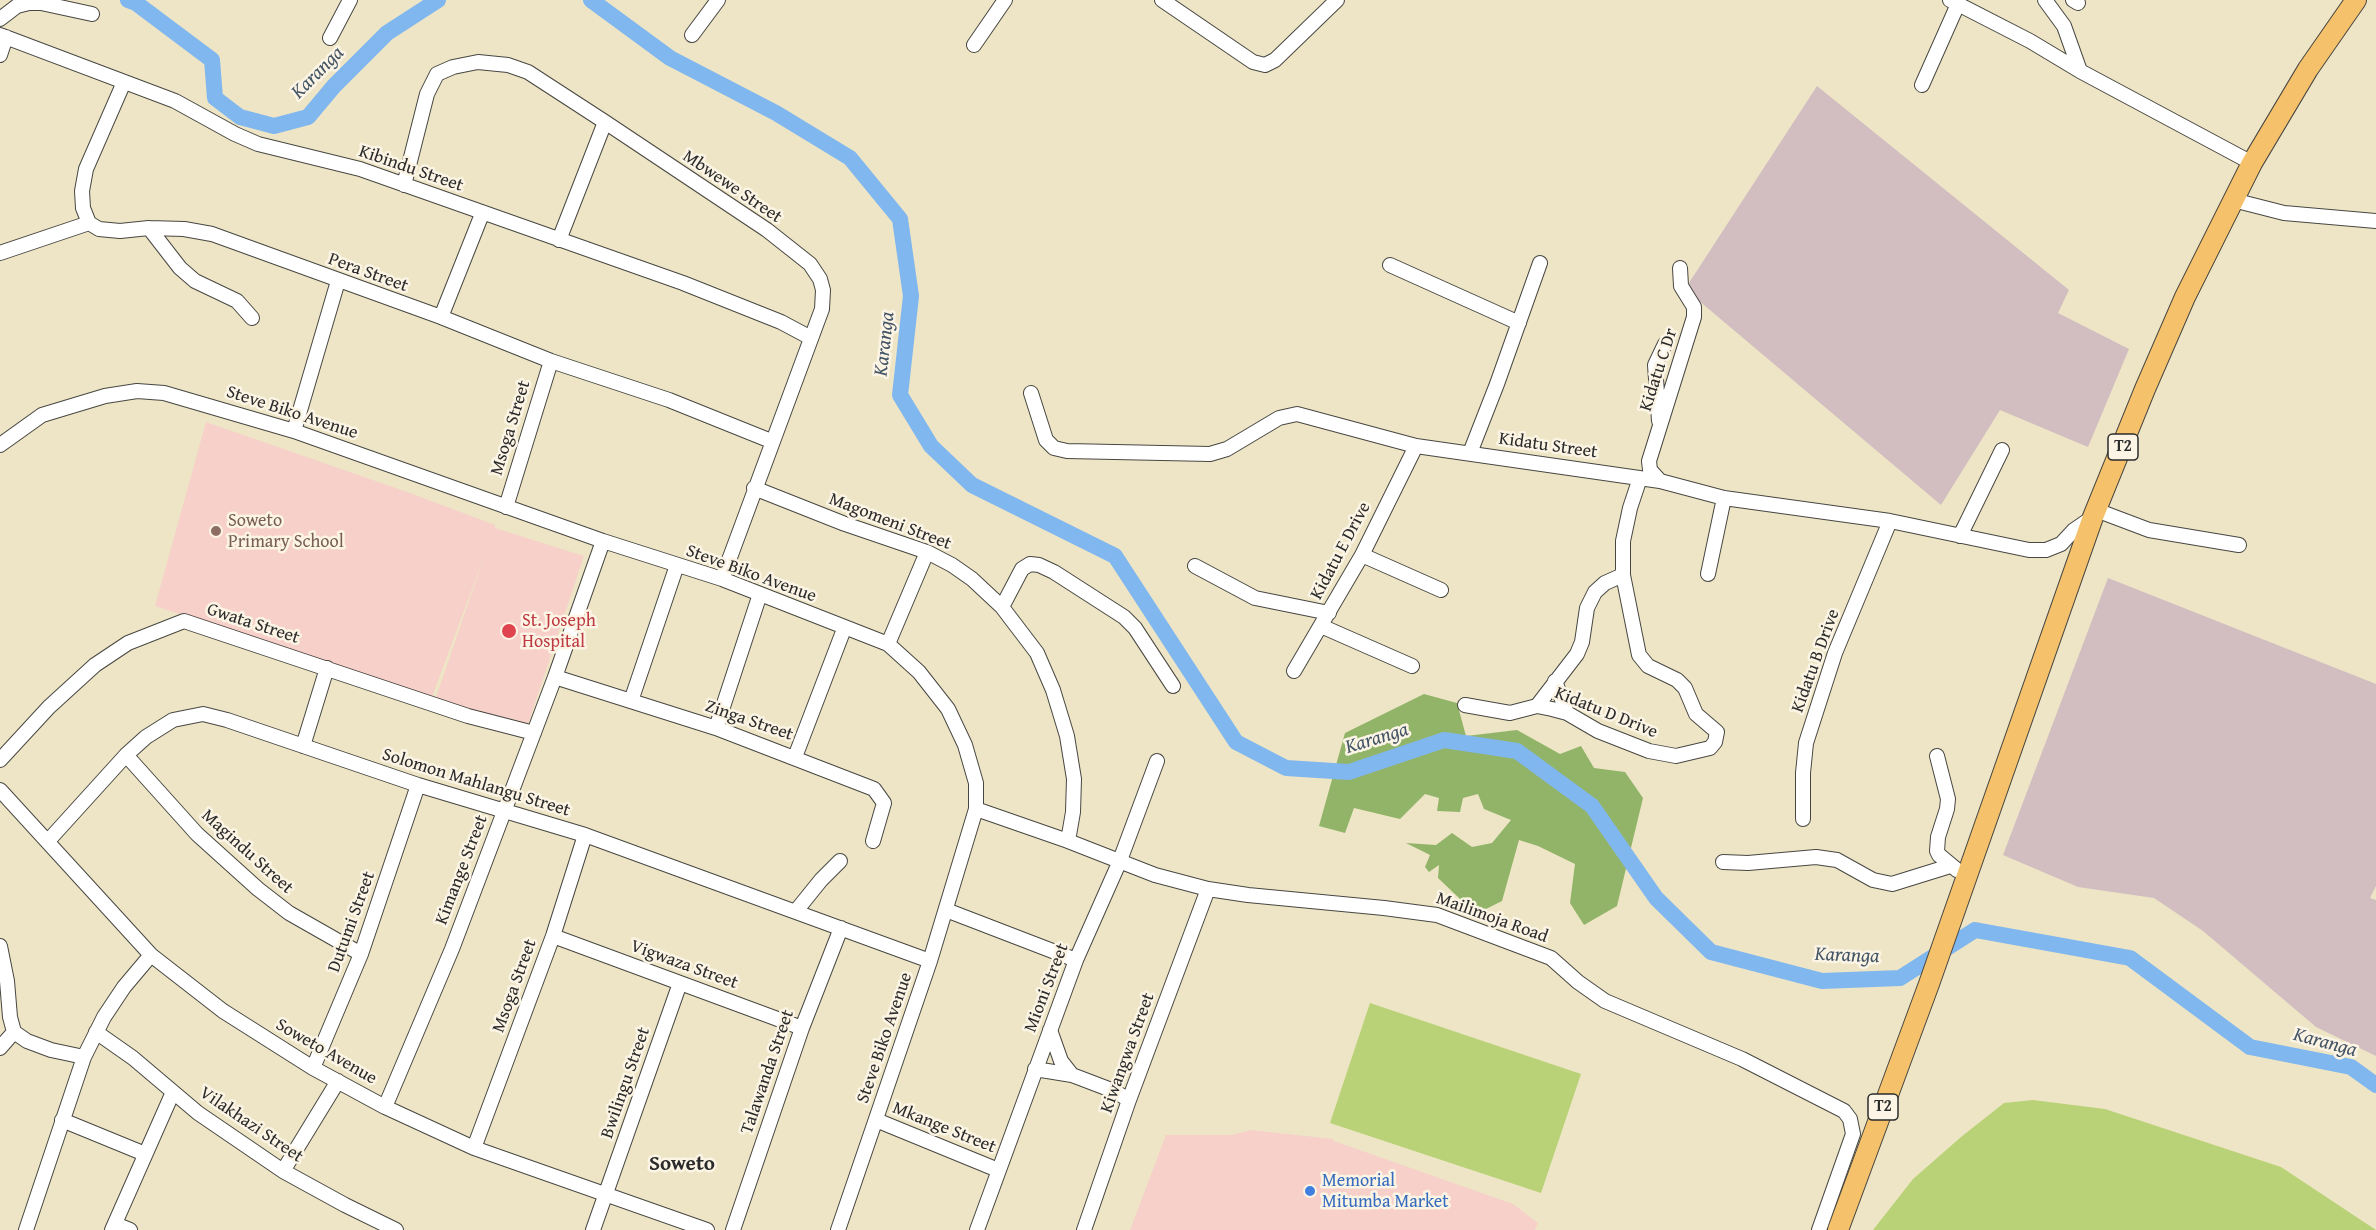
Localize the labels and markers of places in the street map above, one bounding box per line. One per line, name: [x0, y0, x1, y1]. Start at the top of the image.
place label: Soweto Primary School: [228, 510, 344, 552]
marker: Soweto Primary School: [209, 524, 223, 538]
place label: St. Joseph Hospital: [522, 610, 596, 652]
marker: St. Joseph Hospital: [500, 622, 518, 640]
place label: Memorial Mitumba Market: [1322, 1170, 1449, 1212]
marker: Memorial Mitumba Market: [1303, 1184, 1317, 1198]

